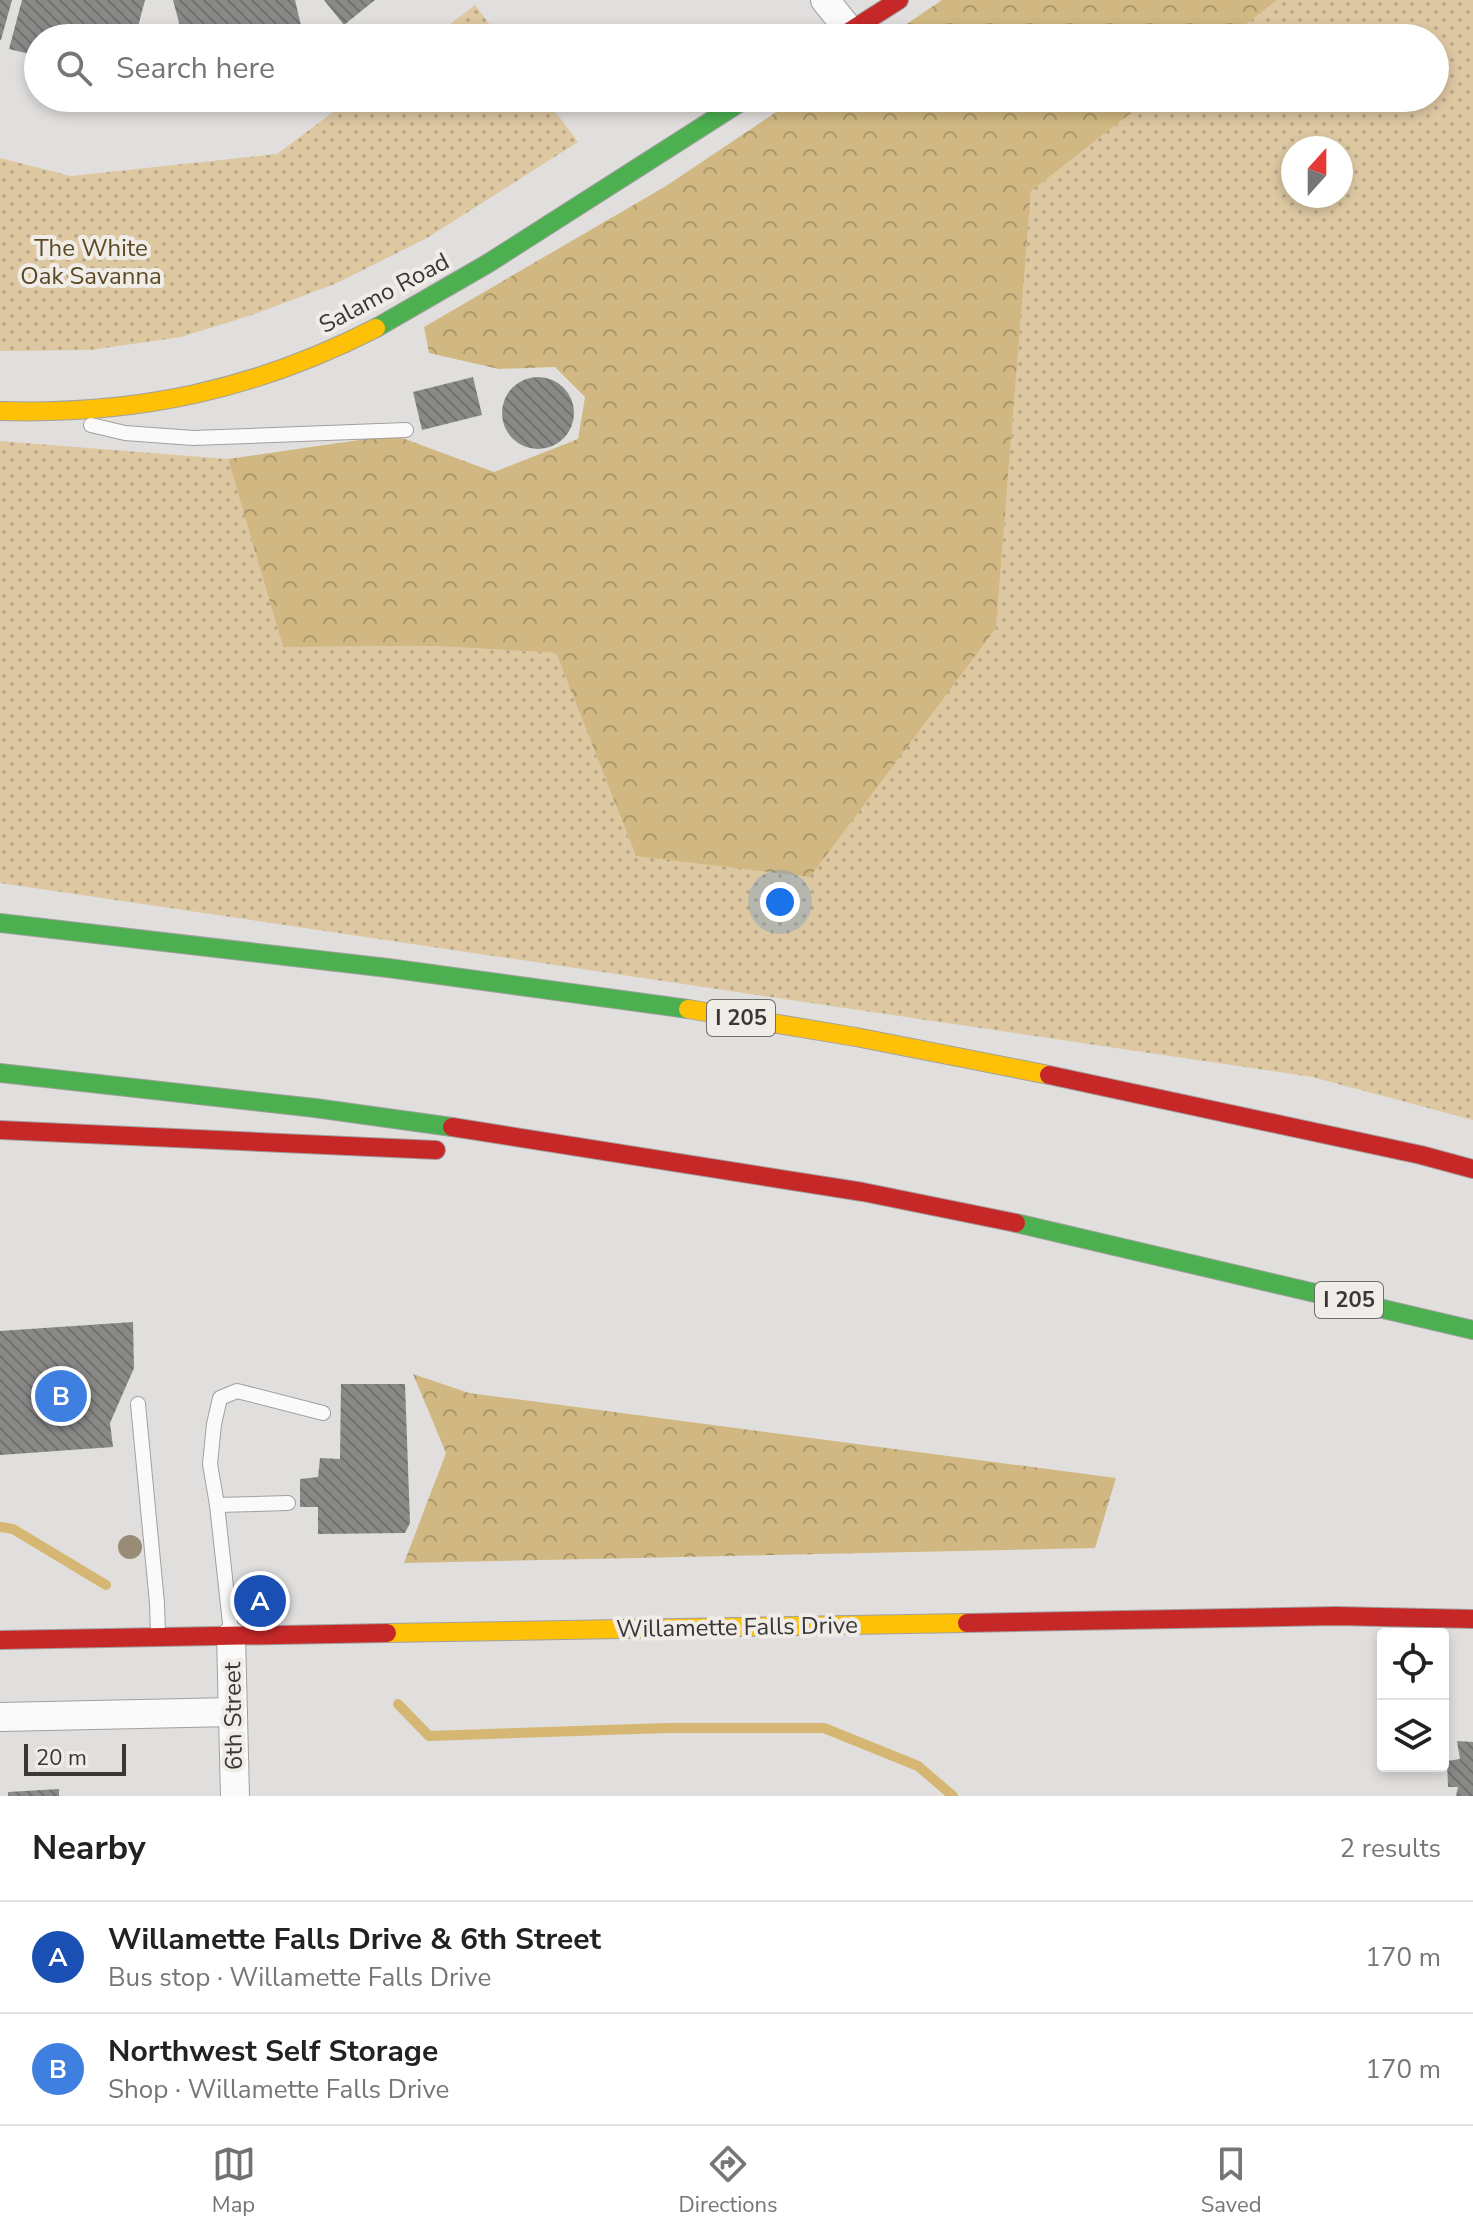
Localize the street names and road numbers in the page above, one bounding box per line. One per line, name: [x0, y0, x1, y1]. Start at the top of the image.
street label: Salamo Road: [313, 245, 455, 341]
road number: I 205: [707, 1000, 775, 1036]
road number: I 205: [1315, 1282, 1383, 1318]
street label: Willamette Falls Drive: [616, 1609, 858, 1645]
street label: 6th Street: [216, 1661, 250, 1770]

